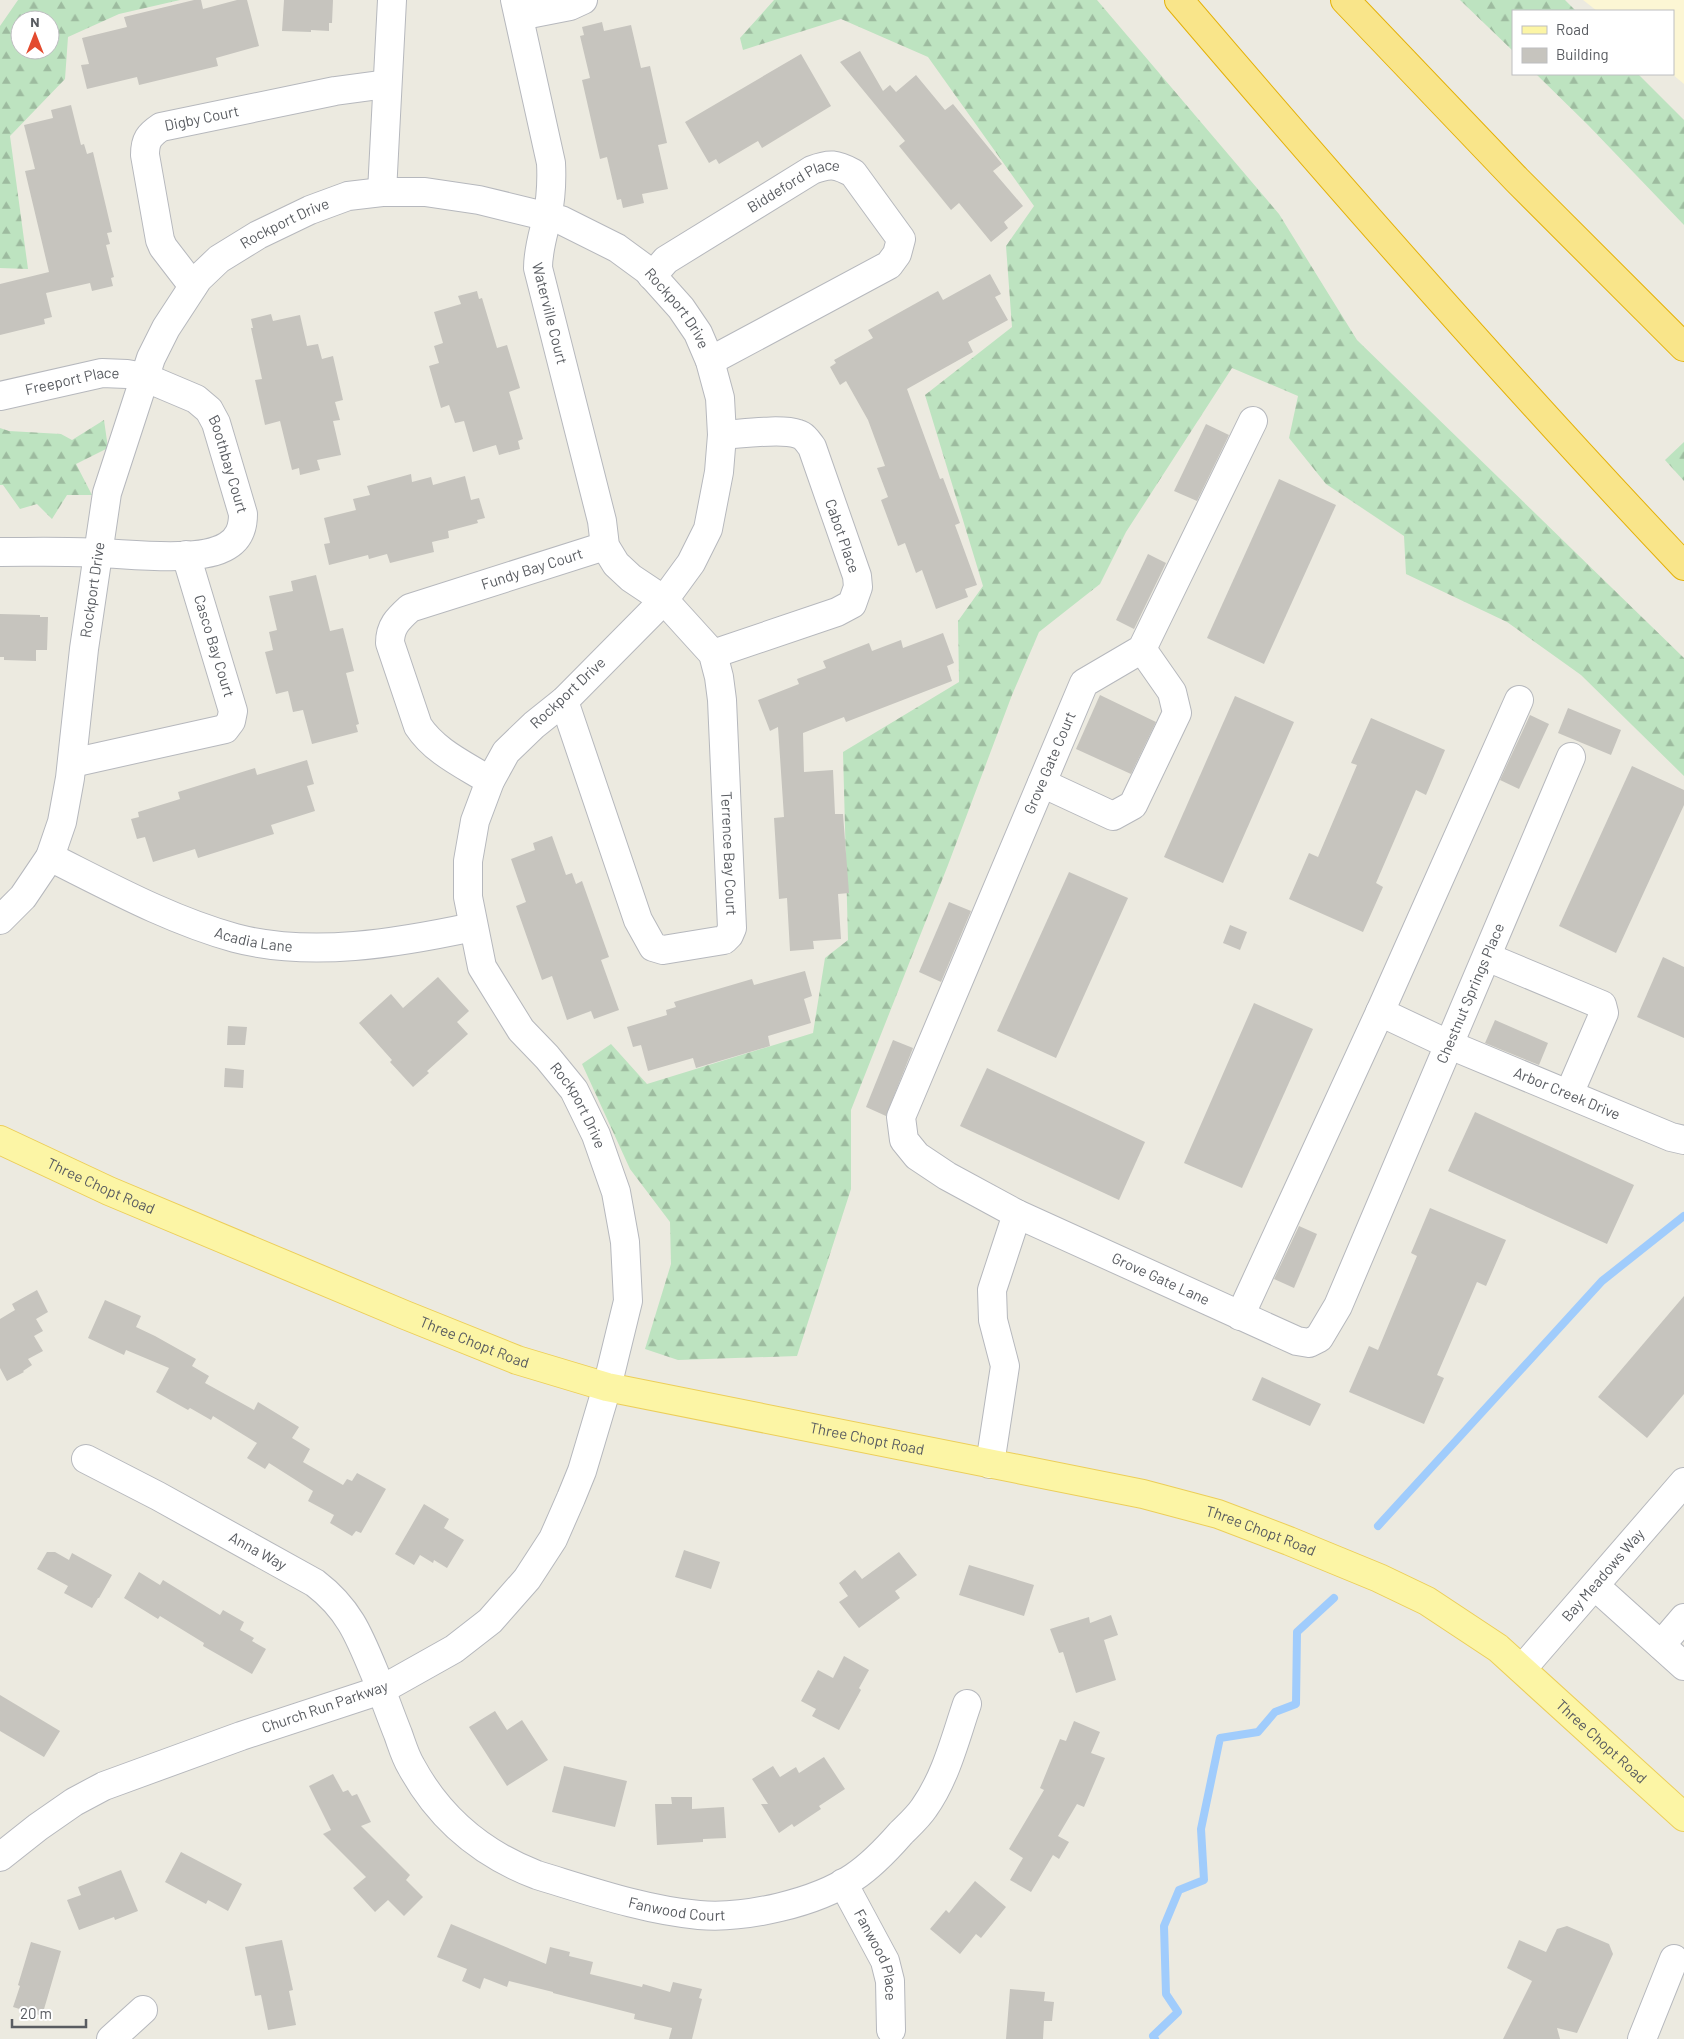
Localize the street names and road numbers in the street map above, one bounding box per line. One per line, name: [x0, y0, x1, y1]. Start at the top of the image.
street label: Digby Court: [163, 101, 240, 134]
street label: Biddeford Place: [744, 155, 842, 216]
street label: Rockport Drive: [236, 194, 331, 252]
street label: Waterville Court: [529, 260, 572, 366]
street label: Rockport Drive: [641, 264, 714, 351]
street label: Freeport Place: [23, 363, 120, 398]
street label: Boothbay Court: [205, 411, 252, 515]
street label: Cabot Place: [822, 496, 864, 575]
street label: Rockport Drive: [76, 541, 108, 639]
street label: Fundy Bay Court: [479, 544, 585, 593]
street label: Casco Bay Court: [191, 592, 239, 699]
street label: Rockport Drive: [526, 653, 609, 732]
street label: Grove Gate Court: [1019, 709, 1079, 817]
street label: Terrence Bay Court: [718, 791, 741, 916]
street label: Chestnut Springs Place: [1432, 920, 1507, 1066]
street label: Acadia Lane: [213, 922, 293, 955]
street label: Rockport Drive: [547, 1058, 610, 1151]
street label: Arbor Creek Drive: [1511, 1063, 1623, 1123]
street label: Three Chopt Road: [44, 1153, 158, 1217]
street label: Grove Gate Lane: [1109, 1248, 1213, 1308]
street label: Three Chopt Road: [417, 1312, 532, 1371]
street label: Three Chopt Road: [808, 1418, 926, 1458]
street label: Three Chopt Road: [1204, 1501, 1319, 1559]
street label: Bay Meadows Way: [1557, 1525, 1648, 1625]
street label: Anna Way: [226, 1527, 290, 1574]
street label: Church Run Parkway: [259, 1676, 390, 1736]
street label: Three Chopt Road: [1553, 1695, 1651, 1787]
street label: Fanwood Court: [627, 1892, 726, 1924]
street label: Fanwood Place: [851, 1906, 901, 2001]

